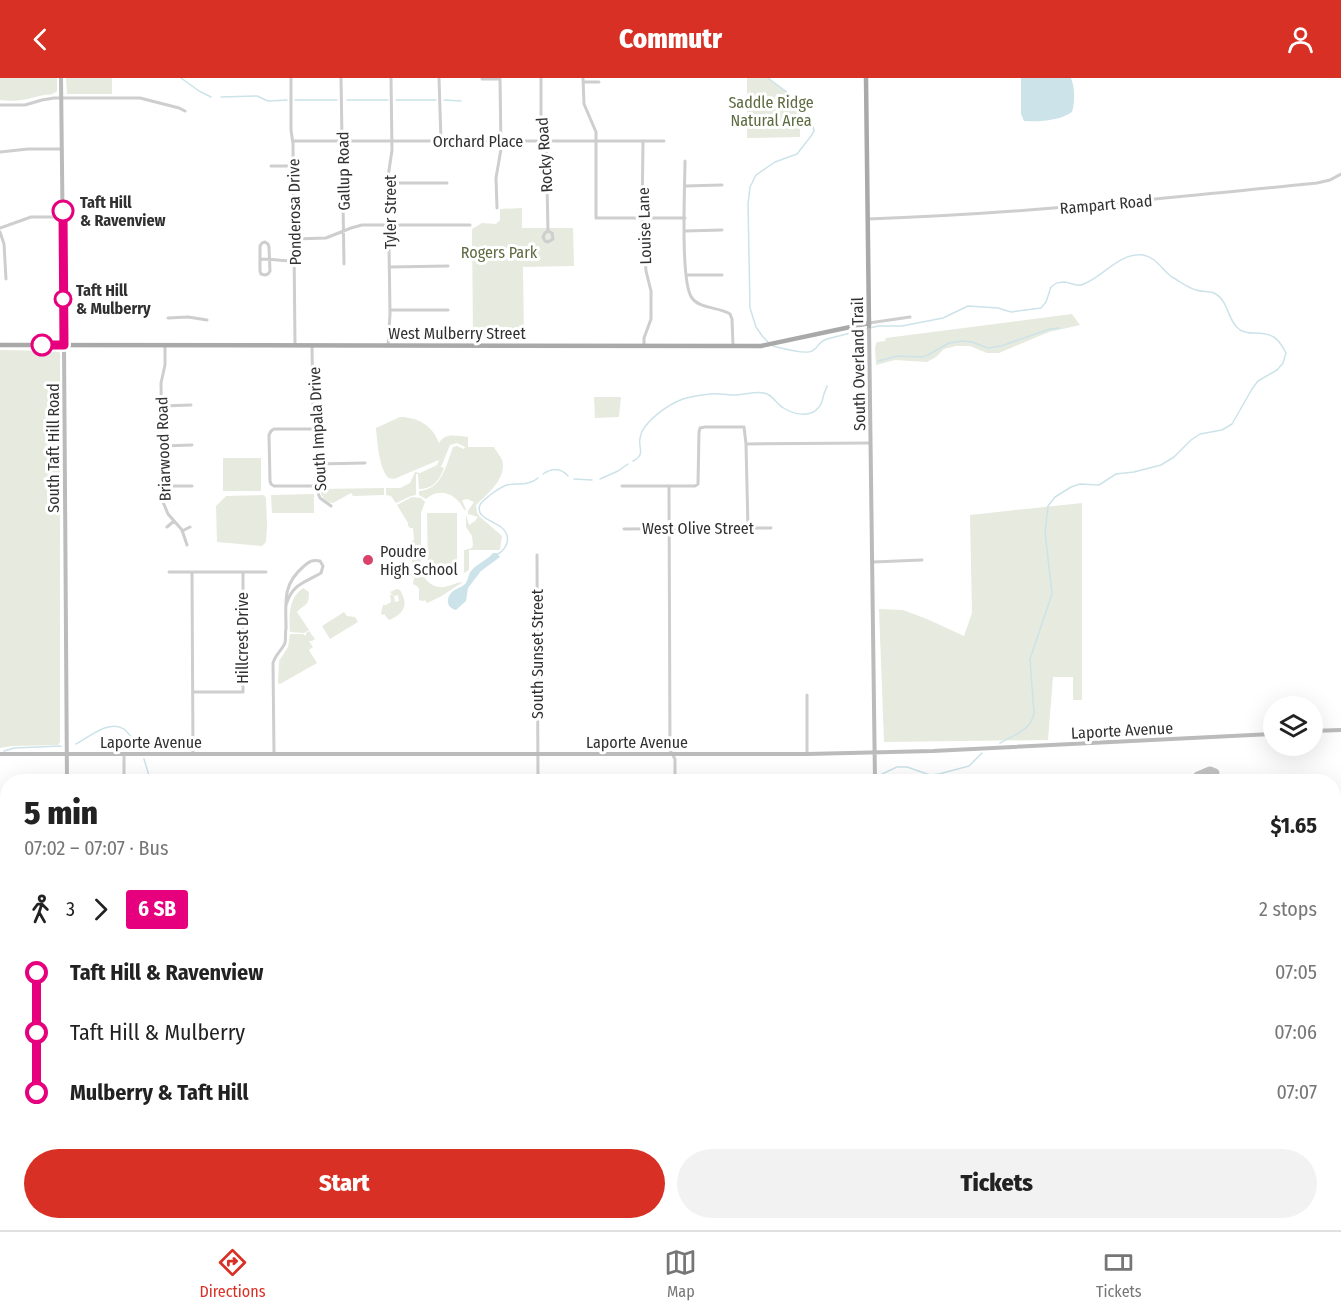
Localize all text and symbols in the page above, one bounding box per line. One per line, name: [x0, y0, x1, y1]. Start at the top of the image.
icon: back: [24, 23, 57, 56]
text: Commutr: [619, 23, 722, 55]
icon: person: [1284, 23, 1317, 56]
park label: Saddle Ridge Natural Area: [728, 93, 814, 130]
street label: Rocky Road: [532, 117, 557, 193]
street label: Gallup Road: [333, 131, 354, 211]
street label: Orchard Place: [433, 132, 523, 151]
street label: Ponderosa Drive: [284, 158, 305, 266]
street label: Tyler Street: [381, 174, 400, 249]
street label: Louise Lane: [634, 187, 655, 265]
street label: Rampart Road: [1059, 191, 1153, 218]
place label: Taft Hill & Ravenview: [80, 193, 166, 230]
marker: Taft Hill & Ravenview: [52, 200, 74, 222]
park label: Rogers Park: [461, 243, 538, 262]
place label: Taft Hill & Mulberry: [76, 281, 151, 318]
marker: Taft Hill & Mulberry: [54, 290, 72, 308]
street label: South Overland Trail: [848, 297, 869, 431]
street label: West Mulberry Street: [388, 324, 526, 343]
unlabelled marker: [31, 334, 53, 356]
street label: South Impala Drive: [305, 366, 330, 492]
street label: South Taft Hill Road: [44, 383, 63, 513]
street label: Briarwood Road: [152, 396, 175, 502]
street label: West Olive Street: [642, 519, 755, 538]
place label: Poudre High School: [380, 542, 458, 579]
marker: Poudre High School: [361, 553, 375, 567]
street label: South Sunset Street: [528, 588, 547, 719]
street label: Hillcrest Drive: [233, 592, 252, 684]
map controls: [1263, 696, 1323, 756]
button: layers: [1263, 696, 1323, 756]
street label: Laporte Avenue: [1071, 718, 1174, 743]
street label: Laporte Avenue: [100, 733, 202, 752]
street label: Laporte Avenue: [586, 733, 688, 752]
text: 5 min: [24, 793, 98, 833]
text: $1.65: [1271, 812, 1317, 839]
text: 07:02 – 07:07 · Bus: [24, 836, 168, 860]
icon: walk: [24, 893, 57, 926]
icon: forward: [84, 893, 117, 926]
text: 6 SB: [138, 896, 176, 922]
text: 3: [66, 897, 75, 921]
text: 2 stops: [1259, 897, 1317, 921]
text: Taft Hill & Ravenview: [70, 959, 263, 986]
text: 07:05: [1275, 960, 1317, 984]
text: Taft Hill & Mulberry: [70, 1019, 245, 1046]
text: 07:06: [1274, 1020, 1317, 1044]
text: Mulberry & Taft Hill: [70, 1079, 248, 1106]
text: 07:07: [1276, 1080, 1317, 1104]
button: Start: [24, 1149, 665, 1218]
button: Tickets: [677, 1149, 1317, 1218]
tab: Directions: [199, 1246, 266, 1301]
tab: Map: [664, 1246, 697, 1301]
tab: Tickets: [1096, 1246, 1142, 1301]

